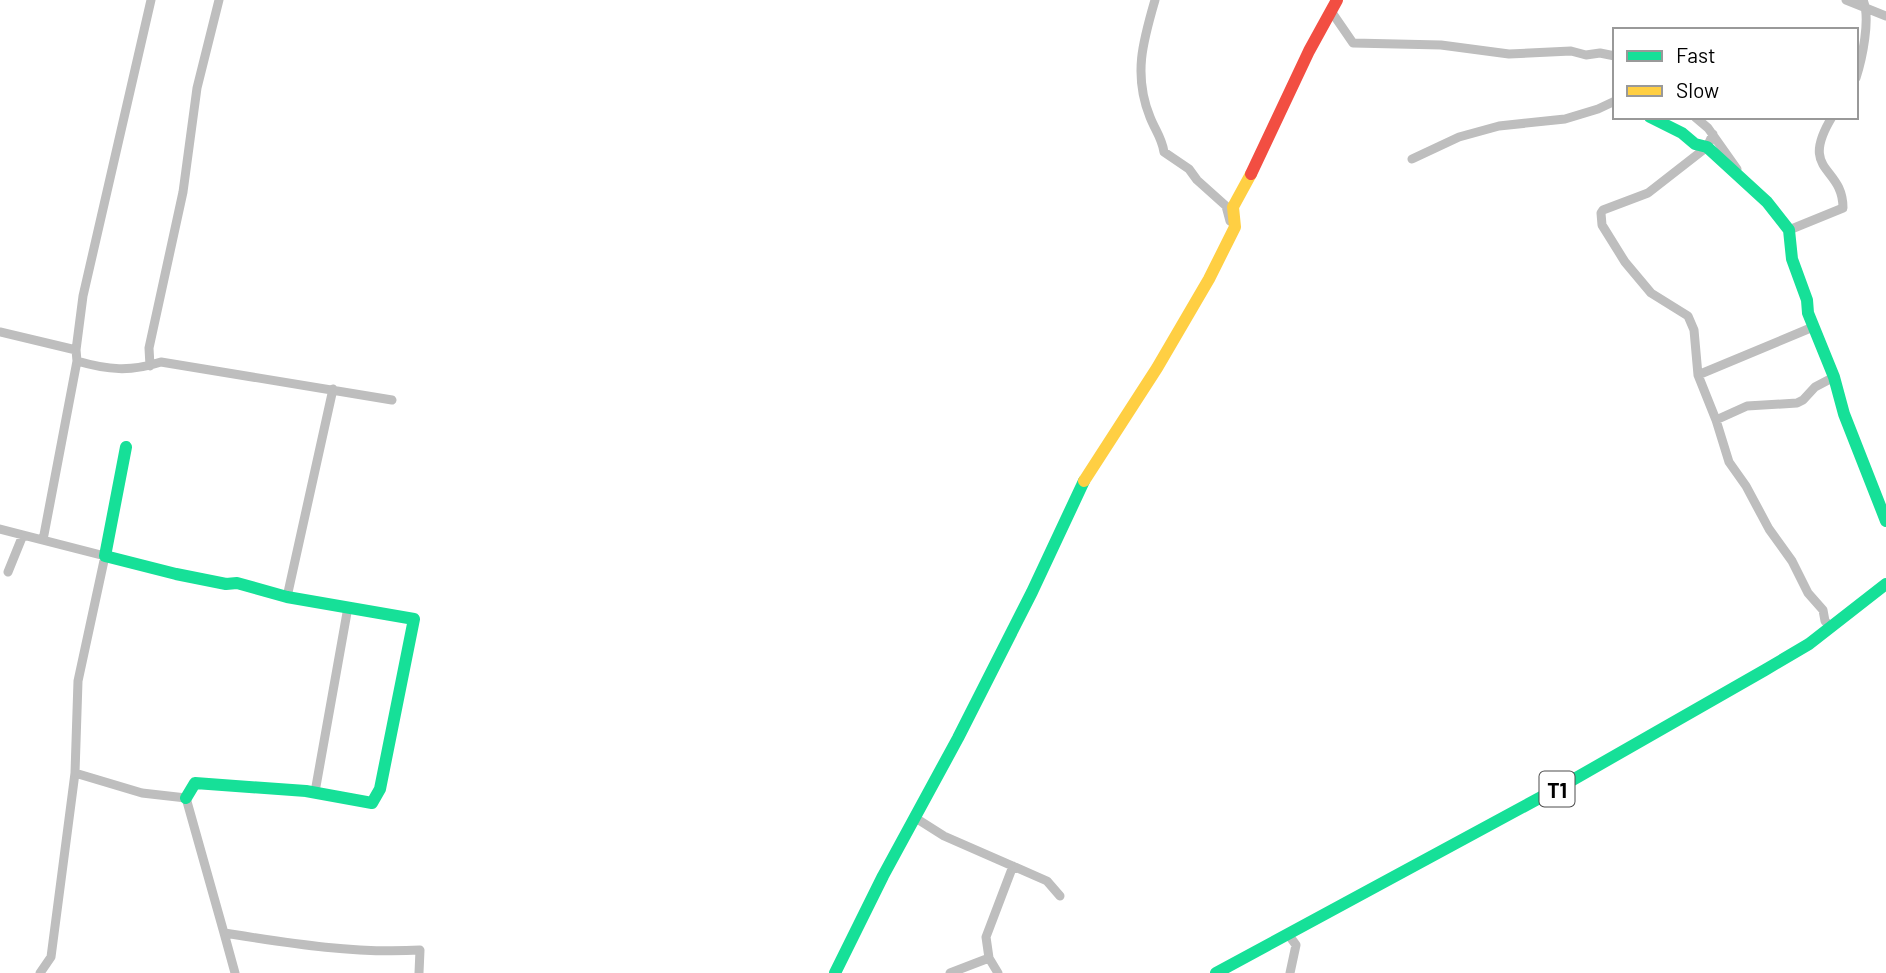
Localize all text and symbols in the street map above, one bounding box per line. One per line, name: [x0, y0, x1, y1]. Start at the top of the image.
legend: [1613, 28, 1858, 119]
text: Fast: [1676, 42, 1716, 67]
text: Slow: [1676, 77, 1719, 102]
road number: T1: [1540, 772, 1574, 806]

